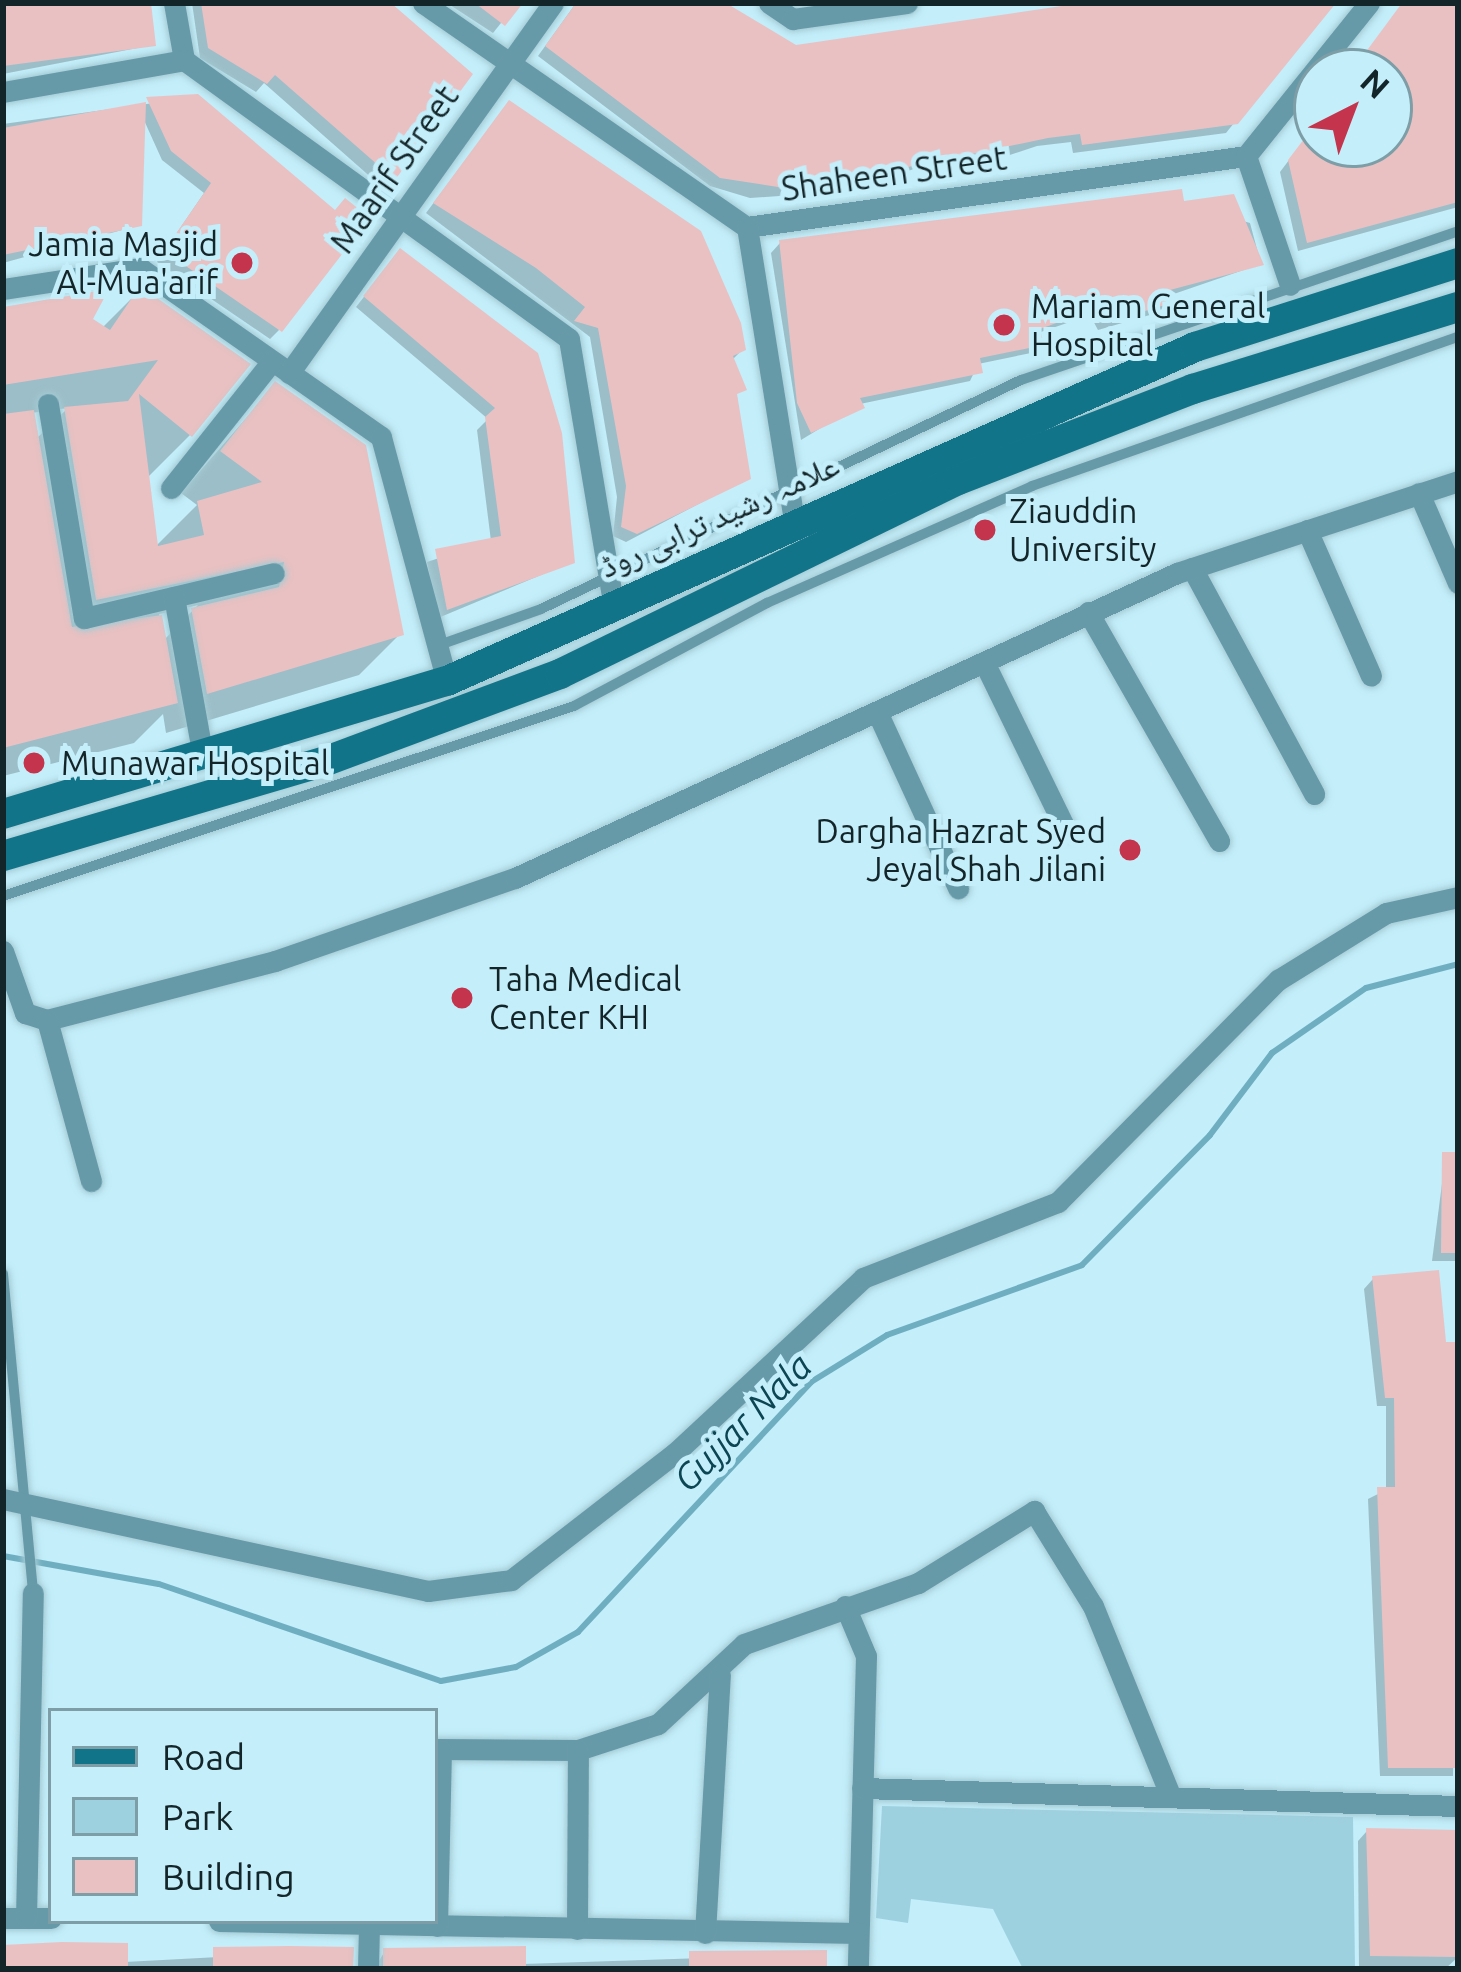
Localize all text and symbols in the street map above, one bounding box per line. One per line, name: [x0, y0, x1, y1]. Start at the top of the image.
north arrow: [1293, 48, 1413, 168]
text: N: [1354, 61, 1397, 105]
street label: Maarif Street: [322, 78, 466, 260]
street label: Shaheen Street: [779, 138, 1009, 208]
place label: Jamia Masjid Al-Mua'arif: [28, 224, 218, 302]
marker: Jamia Masjid Al-Mua'arif: [229, 250, 255, 276]
place label: Mariam General Hospital: [1031, 286, 1265, 364]
marker: Mariam General Hospital: [988, 309, 1020, 341]
street label: علامہ رشید ترابی روڈ: [593, 444, 845, 586]
place label: Ziauddin University: [1009, 491, 1156, 569]
marker: Ziauddin University: [972, 517, 998, 543]
place label: Munawar Hospital: [61, 743, 329, 783]
marker: Munawar Hospital: [18, 747, 50, 779]
place label: Dargha Hazrat Syed Jeyal Shah Jilani: [816, 811, 1106, 889]
marker: Dargha Hazrat Syed Jeyal Shah Jilani: [1117, 837, 1143, 863]
place label: Taha Medical Center KHI: [489, 959, 681, 1037]
marker: Taha Medical Center KHI: [446, 982, 478, 1014]
water label: Gujjar Nala: [664, 1344, 820, 1500]
legend: [48, 1708, 438, 1924]
text: Road: [162, 1736, 245, 1777]
text: Park: [162, 1796, 234, 1837]
text: Building: [162, 1856, 295, 1897]

